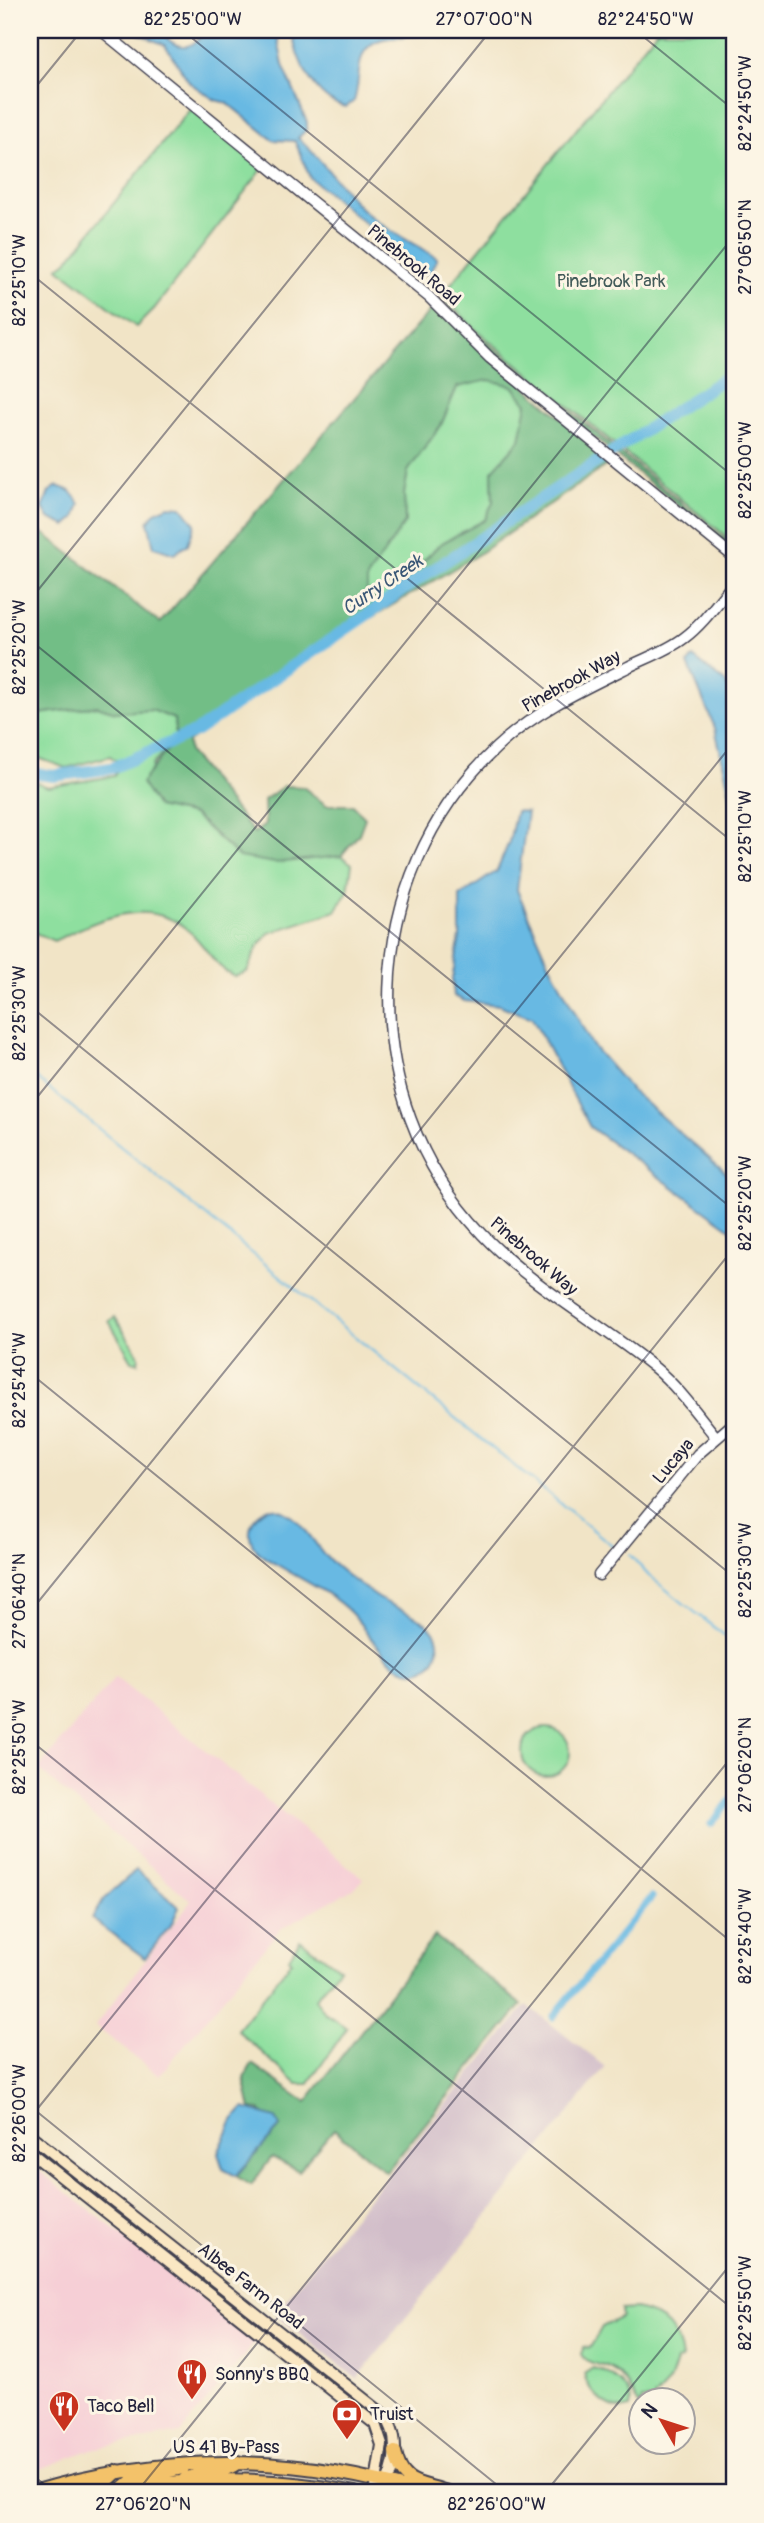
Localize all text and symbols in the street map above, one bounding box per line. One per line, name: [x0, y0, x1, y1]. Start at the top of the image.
text: 82°25'00"W: [144, 8, 242, 31]
text: 27°07'00"N: [436, 8, 532, 31]
text: 82°24'50"W: [598, 8, 694, 31]
text: 82°24'50"W: [734, 55, 757, 151]
text: 27°06'50"N: [734, 199, 757, 295]
street label: Pinebrook Road: [362, 220, 465, 311]
text: 82°25'10"W: [8, 234, 31, 326]
park label: Pinebrook Park: [556, 270, 666, 293]
text: 82°25'00"W: [734, 421, 757, 519]
water label: Curry Creek: [338, 548, 429, 620]
text: 82°25'20"W: [8, 599, 31, 695]
street label: Pinebrook Way: [518, 645, 625, 718]
text: 82°25'10"W: [734, 790, 757, 882]
text: 82°25'30"W: [8, 965, 31, 1061]
text: 82°25'20"W: [734, 1155, 757, 1251]
street label: Pinebrook Way: [485, 1212, 583, 1301]
text: 82°25'40"W: [8, 1332, 31, 1428]
street label: Lucaya: [648, 1434, 699, 1489]
text: 82°25'30"W: [734, 1522, 757, 1618]
text: 27°06'40"N: [8, 1553, 31, 1649]
text: 82°25'50"W: [8, 1699, 31, 1795]
text: 27°06'20"N: [734, 1717, 757, 1813]
text: 82°25'40"W: [734, 1888, 757, 1984]
text: 82°26'00"W: [8, 2064, 31, 2162]
street label: Albee Farm Road: [193, 2238, 308, 2335]
text: 82°25'50"W: [734, 2255, 757, 2351]
restaurant icon: Sonny's BBQ: [175, 2357, 209, 2401]
place label: Sonny's BBQ: [215, 2363, 309, 2386]
north arrow: [628, 2386, 698, 2456]
restaurant icon: Taco Bell: [47, 2389, 81, 2433]
place label: Taco Bell: [87, 2395, 155, 2418]
bank icon: Truist: [330, 2397, 364, 2441]
text: N: [636, 2398, 663, 2423]
place label: Truist: [370, 2403, 414, 2426]
street label: US 41 By-Pass: [173, 2436, 279, 2459]
text: 27°06'20"N: [95, 2493, 191, 2516]
text: 82°26'00"W: [448, 2493, 546, 2516]

